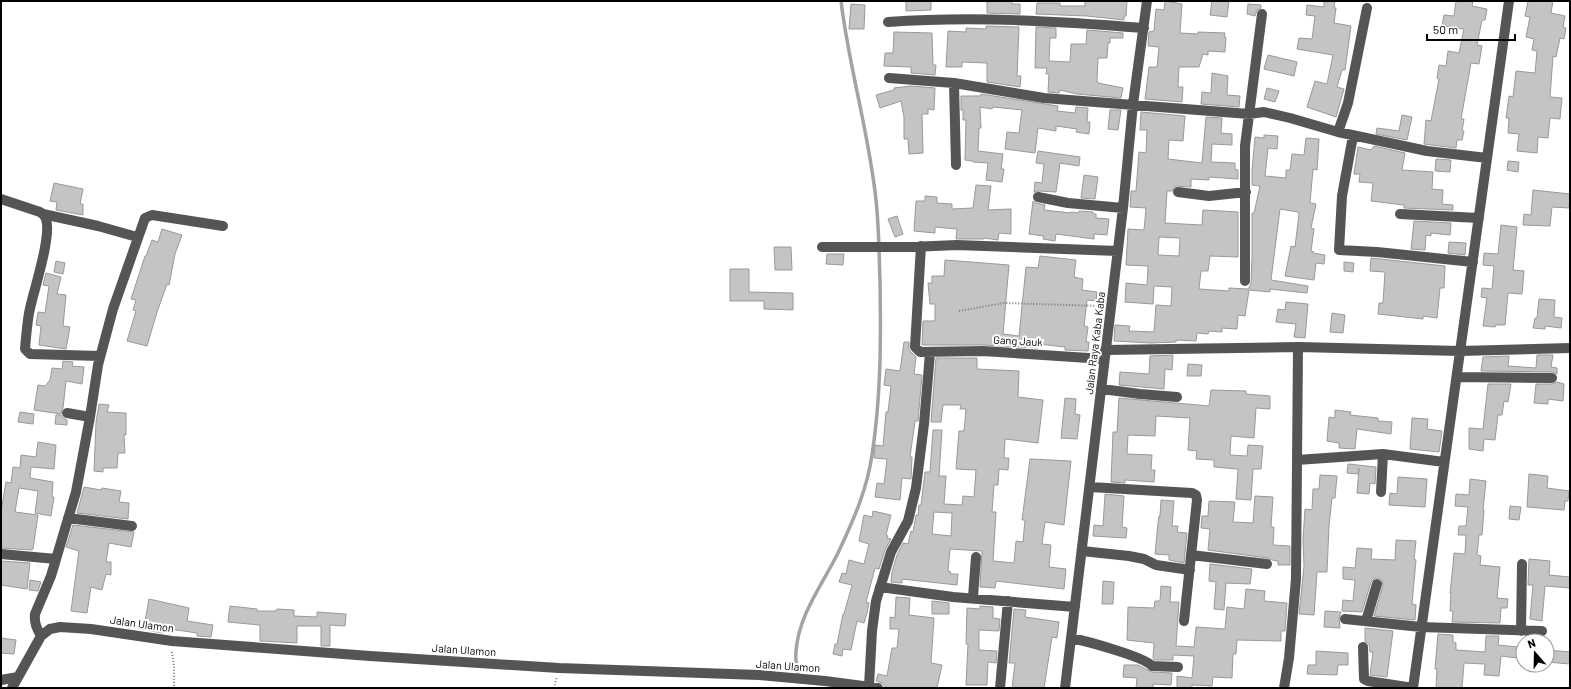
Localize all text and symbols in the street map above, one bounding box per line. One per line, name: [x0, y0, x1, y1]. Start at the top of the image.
scale bar: [1427, 16, 1515, 42]
text: 50 m: [1433, 22, 1458, 36]
street label: Jalan Raya Kaba Kaba: [1082, 291, 1107, 395]
street label: Gang Jauk: [993, 333, 1044, 348]
street label: Jalan Ulamon: [109, 613, 175, 634]
north arrow: [1515, 633, 1555, 673]
text: N: [1526, 636, 1537, 650]
street label: Jalan Ulamon: [431, 641, 497, 658]
street label: Jalan Ulamon: [755, 657, 821, 674]

